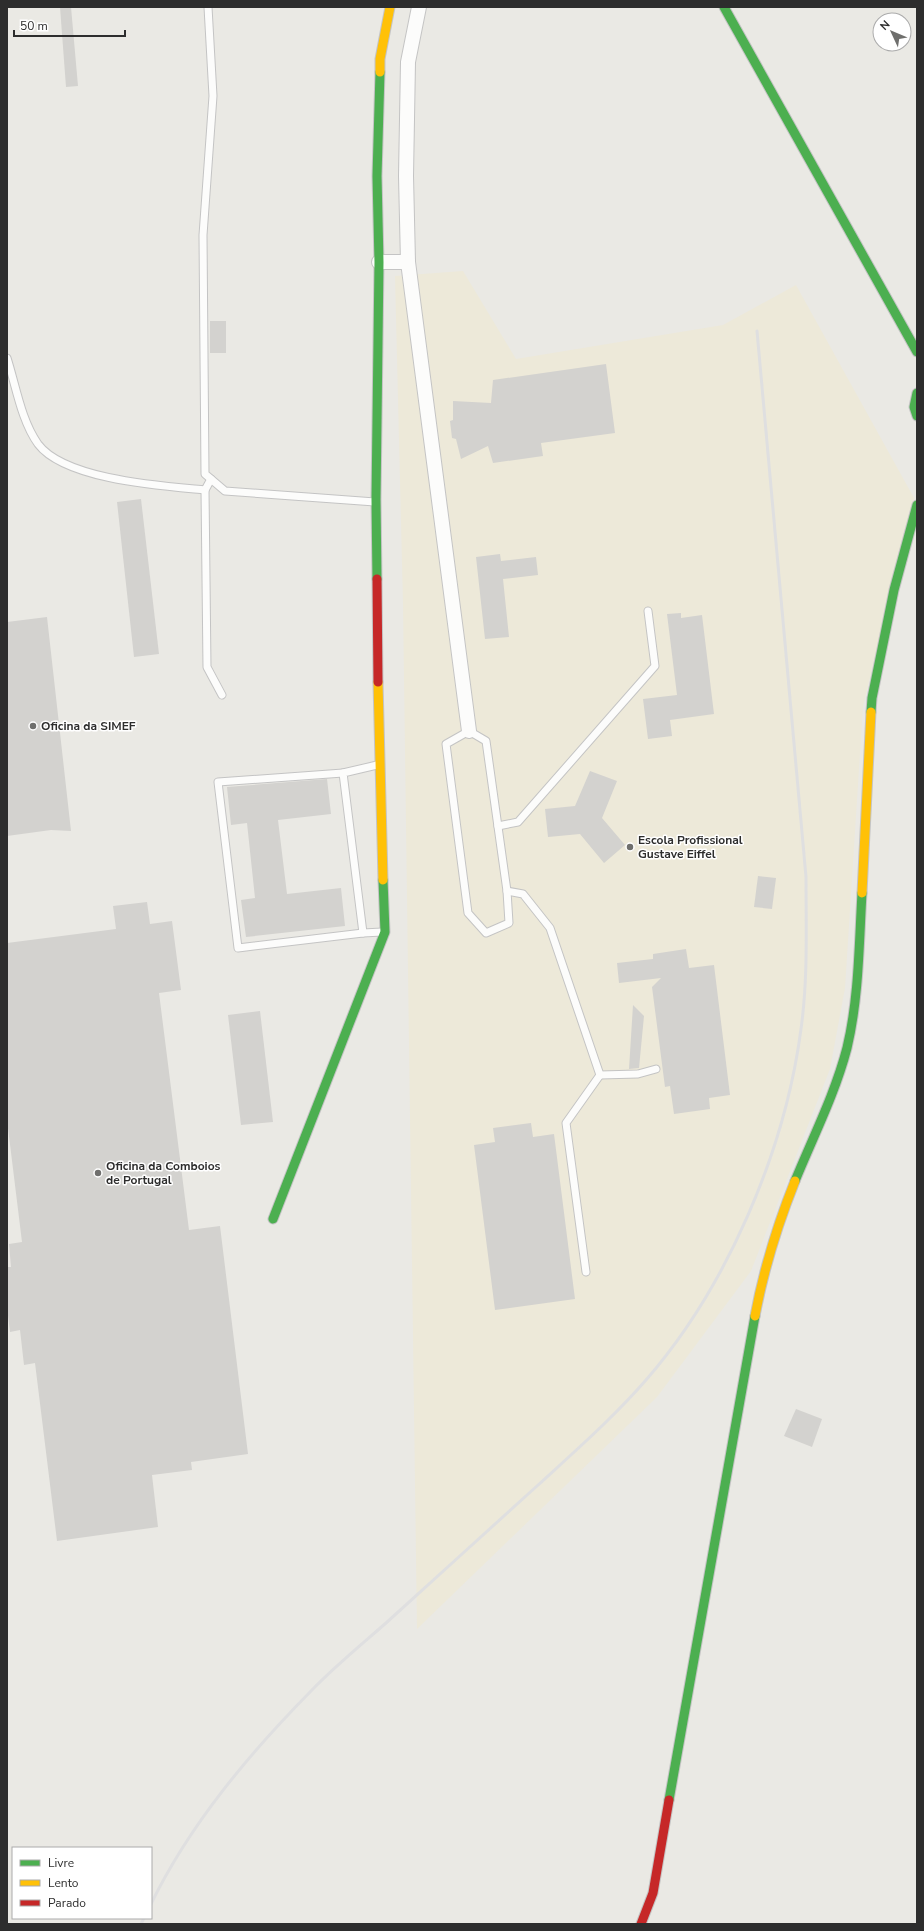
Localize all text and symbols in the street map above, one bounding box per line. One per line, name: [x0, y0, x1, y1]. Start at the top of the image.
scale bar: [14, 12, 125, 38]
north arrow: [872, 12, 912, 52]
text: N: [877, 17, 893, 34]
text: 50 m: [20, 18, 48, 34]
place label: Oficina da SIMEF: [41, 718, 136, 734]
marker: Oficina da SIMEF: [28, 721, 38, 731]
place label: Escola Profissional Gustave Eiffel: [638, 832, 743, 862]
marker: Escola Profissional Gustave Eiffel: [625, 842, 635, 852]
place label: Oficina da Comboios de Portugal: [106, 1158, 221, 1188]
marker: Oficina da Comboios de Portugal: [93, 1168, 103, 1178]
legend: [12, 1847, 152, 1919]
text: Livre: [48, 1855, 74, 1871]
text: Lento: [48, 1875, 79, 1891]
text: Parado: [48, 1895, 86, 1911]

